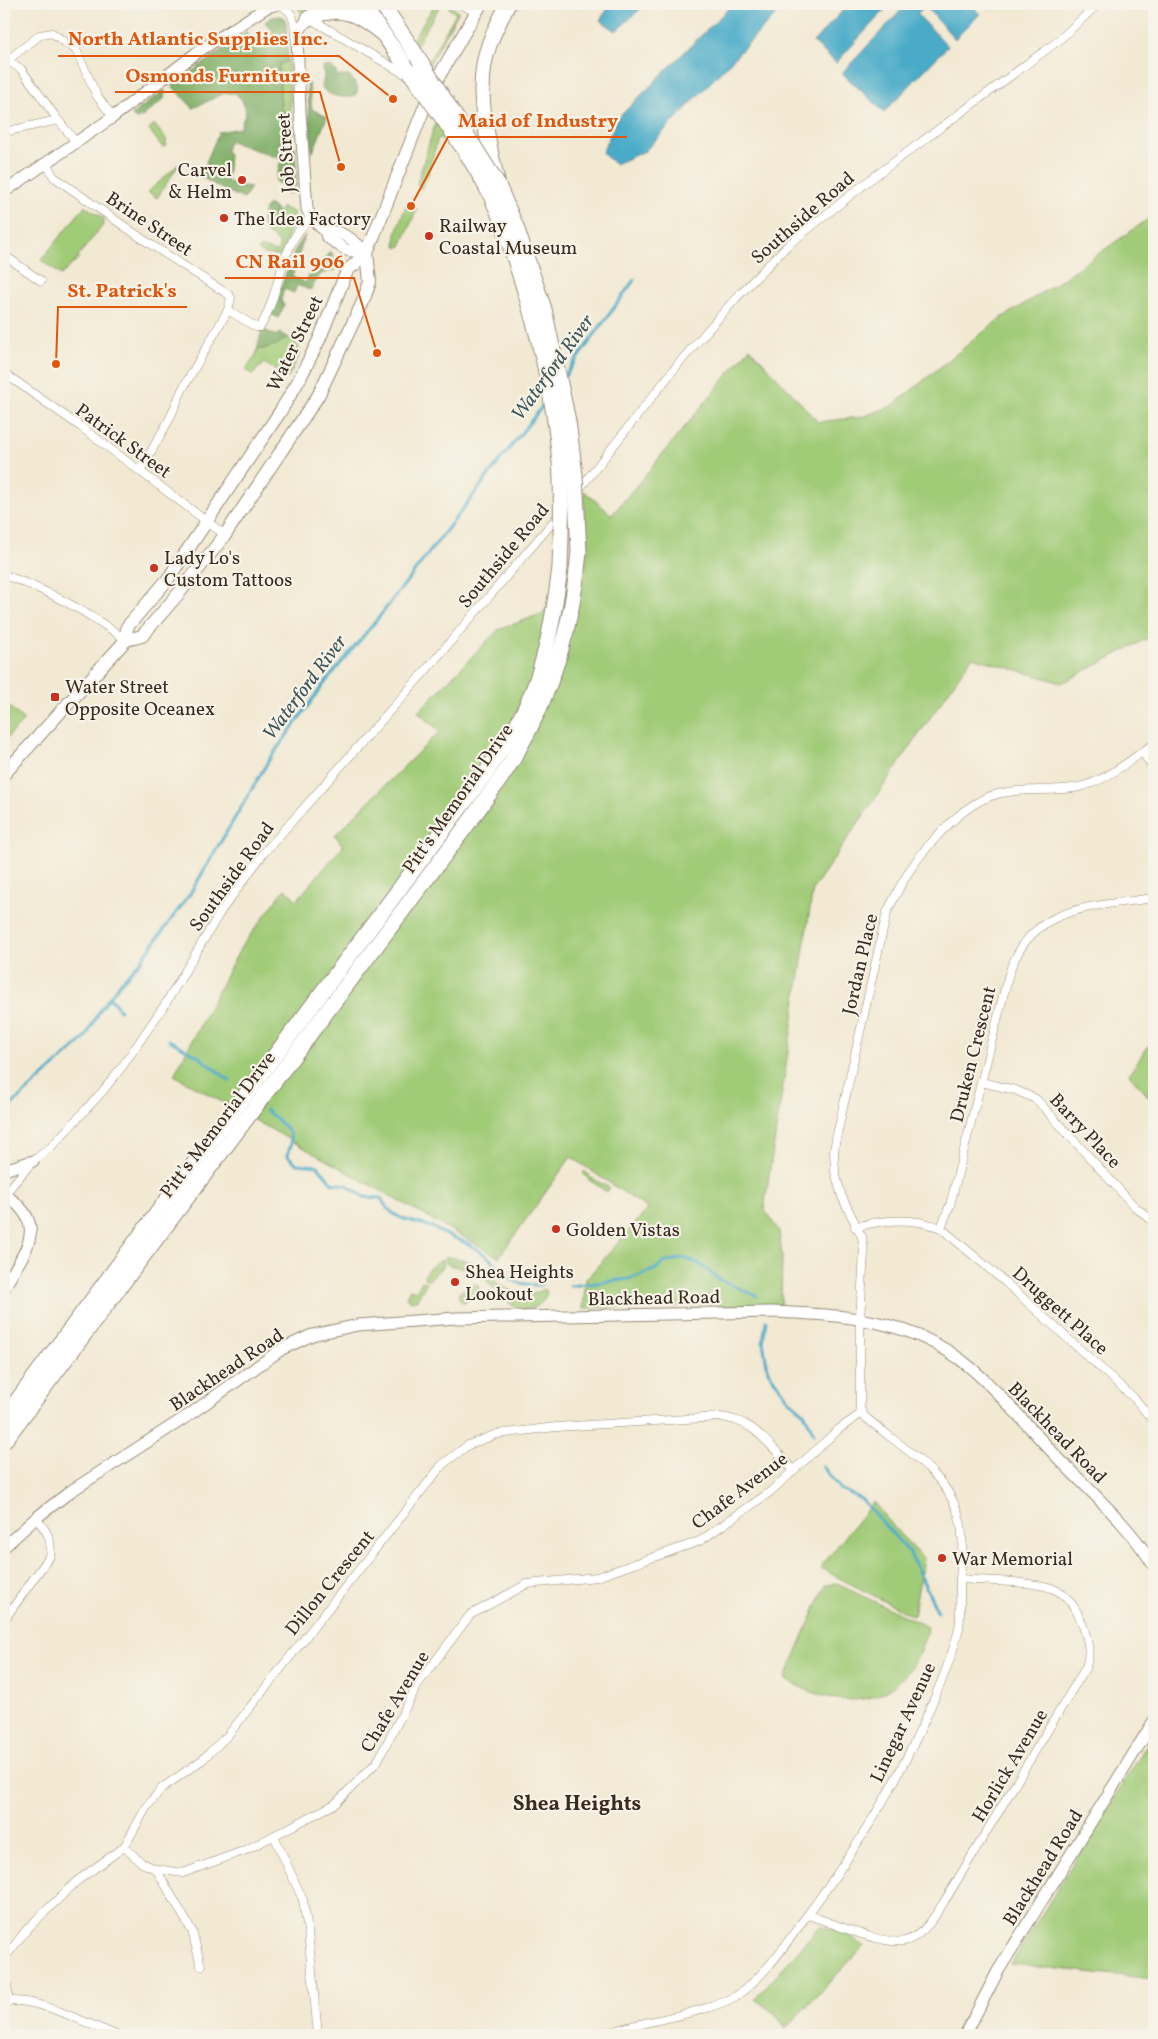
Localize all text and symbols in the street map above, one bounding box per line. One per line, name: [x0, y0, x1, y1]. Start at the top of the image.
callout: North Atlantic Supplies Inc.: [58, 21, 339, 56]
text: North Atlantic Supplies Inc.: [68, 26, 328, 54]
callout: Osmonds Furniture: [115, 57, 320, 92]
text: Osmonds Furniture: [125, 63, 311, 91]
callout: Maid of Industry: [448, 102, 627, 137]
text: Maid of Industry: [458, 108, 618, 136]
street label: Job Street: [271, 112, 303, 194]
place label: Carvel & Helm: [168, 158, 232, 206]
street label: Southside Road: [746, 166, 861, 271]
marker: Carvel & Helm: [236, 174, 248, 186]
street label: Brine Street: [100, 186, 198, 263]
place label: The Idea Factory: [234, 207, 371, 233]
marker: The Idea Factory: [218, 212, 230, 224]
place label: Railway Coastal Museum: [439, 214, 578, 262]
marker: Railway Coastal Museum: [423, 230, 435, 242]
callout: CN Rail 906: [225, 243, 354, 278]
text: CN Rail 906: [236, 249, 344, 277]
callout: St. Patrick's: [58, 272, 187, 307]
text: St. Patrick's: [67, 278, 177, 306]
street label: Water Street: [261, 291, 330, 396]
water label: Waterford River: [505, 309, 602, 427]
street label: Patrick Street: [70, 398, 176, 485]
street label: Southside Road: [453, 498, 556, 614]
place label: Lady Lo's Custom Tattoos: [164, 546, 292, 594]
marker: Lady Lo's Custom Tattoos: [148, 562, 160, 574]
water label: Waterford River: [257, 629, 355, 747]
place label: Water Street Opposite Oceanex: [65, 675, 215, 723]
marker: Water Street Opposite Oceanex: [49, 691, 61, 703]
street label: Pitt's Memorial Drive: [397, 719, 520, 879]
street label: Southside Road: [184, 817, 281, 937]
street label: Jordan Place: [837, 911, 885, 1018]
street label: Druken Crescent: [944, 983, 1004, 1125]
street label: Pitt's Memorial Drive: [155, 1046, 283, 1204]
street label: Barry Place: [1043, 1088, 1126, 1175]
place label: Golden Vistas: [566, 1218, 680, 1244]
marker: Golden Vistas: [550, 1223, 562, 1235]
place label: Shea Heights Lookout: [465, 1260, 574, 1308]
street label: Druggett Place: [1006, 1261, 1114, 1362]
marker: Shea Heights Lookout: [449, 1276, 461, 1288]
street label: Blackhead Road: [588, 1285, 721, 1313]
street label: Blackhead Road: [165, 1323, 289, 1419]
street label: Blackhead Road: [1001, 1377, 1112, 1490]
street label: Chafe Avenue: [687, 1447, 794, 1536]
street label: Dillon Crescent: [280, 1525, 382, 1642]
place label: War Memorial: [952, 1547, 1073, 1573]
marker: War Memorial: [936, 1552, 948, 1564]
street label: Chafe Avenue: [355, 1646, 436, 1758]
street label: Linegar Avenue: [865, 1659, 943, 1787]
street label: Horlick Avenue: [967, 1704, 1055, 1828]
district label: Shea Heights: [513, 1790, 641, 1819]
street label: Blackhead Road: [998, 1805, 1090, 1931]

